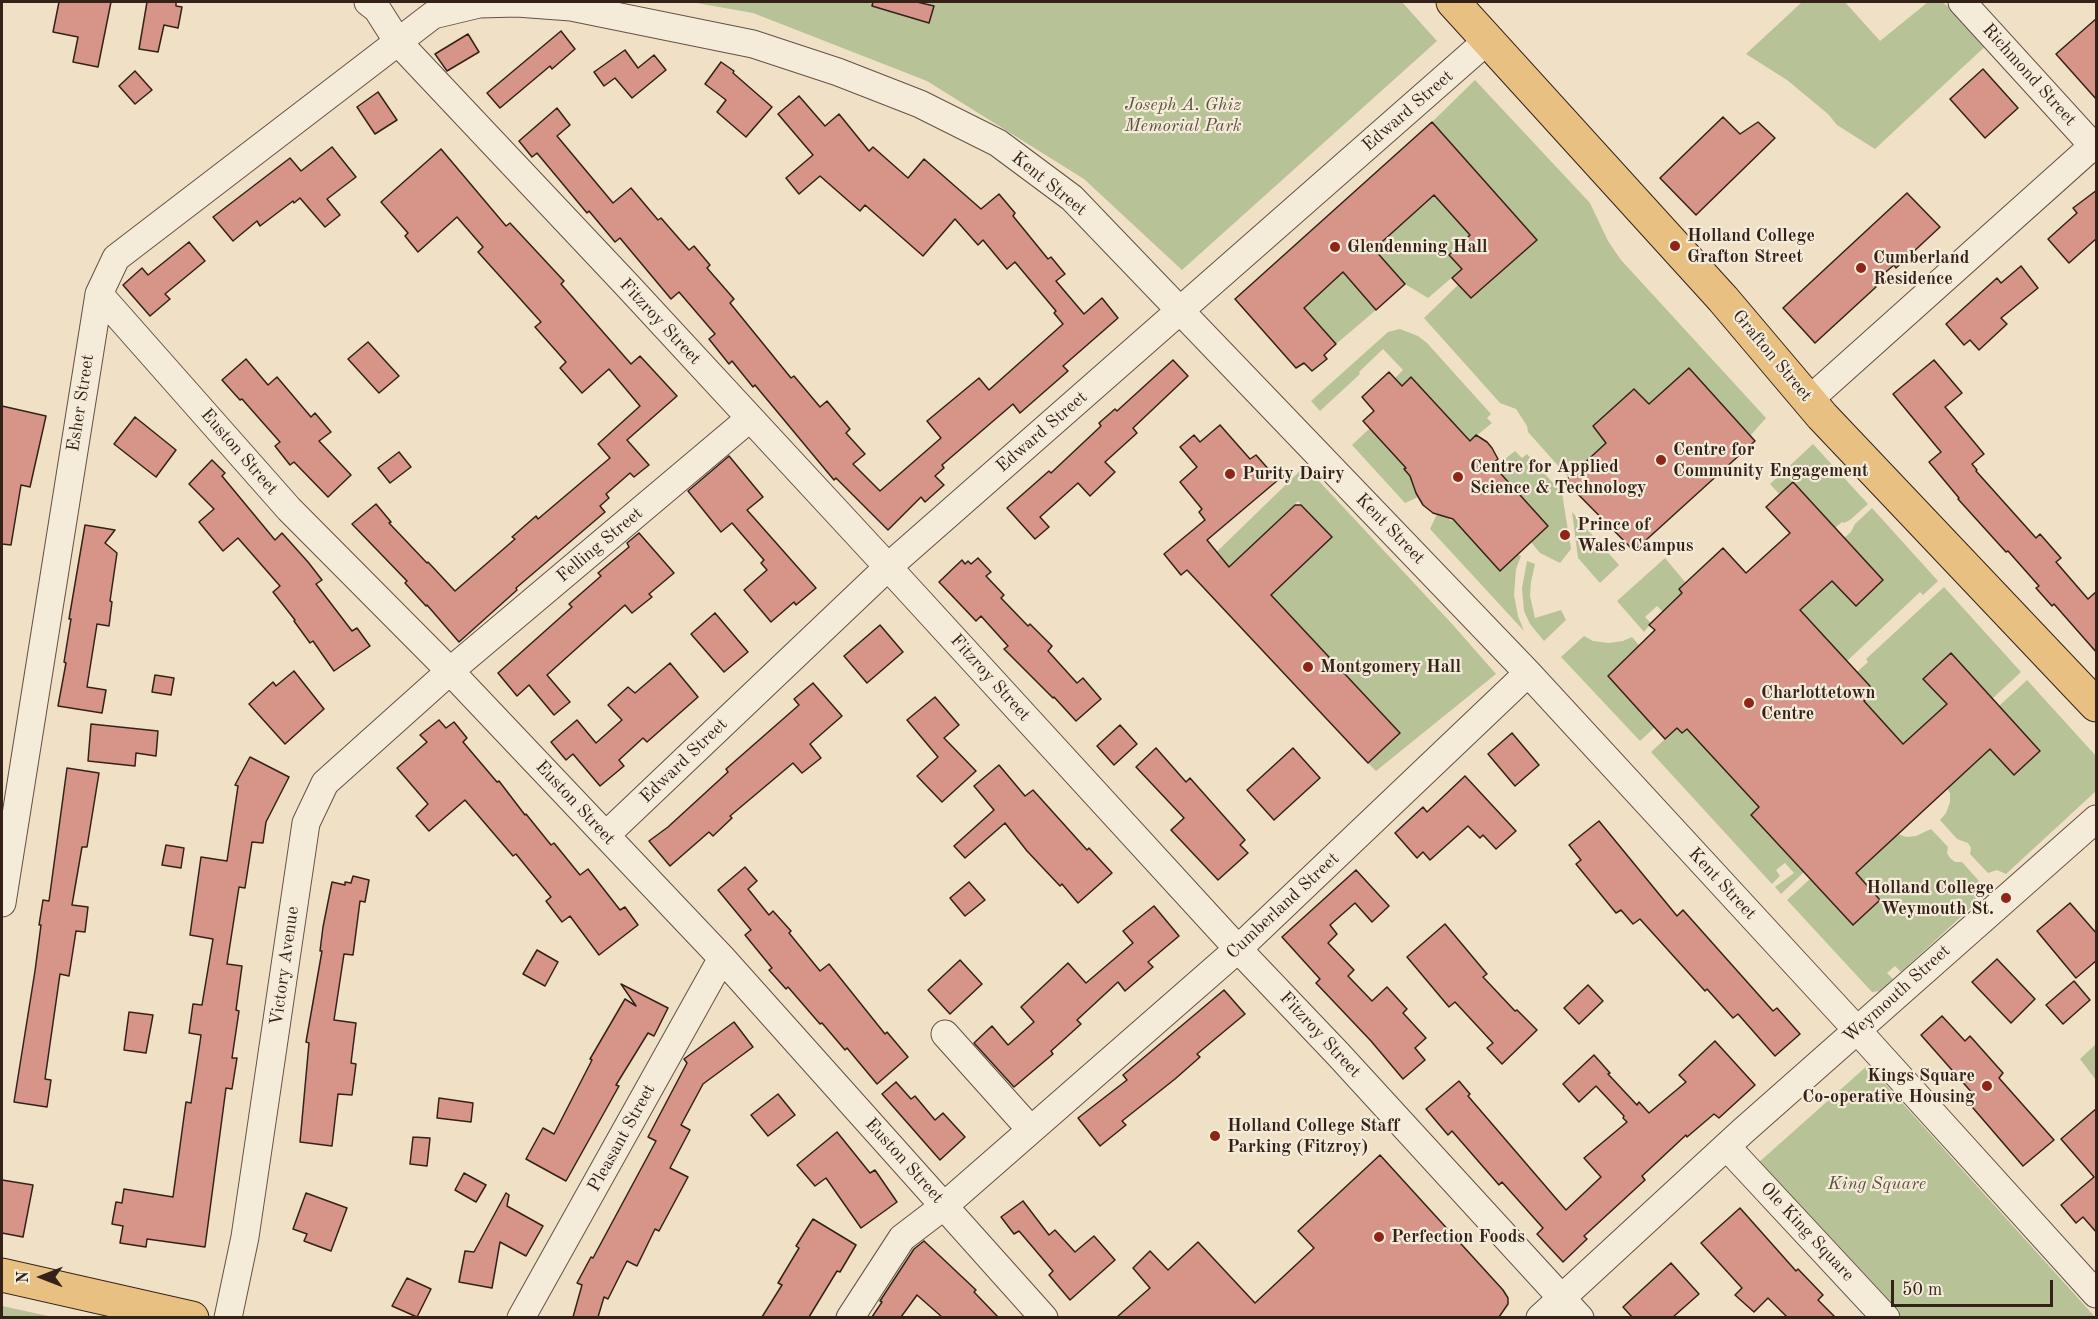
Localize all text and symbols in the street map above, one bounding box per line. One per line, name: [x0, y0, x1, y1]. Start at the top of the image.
street label: Richmond Street: [1977, 19, 2081, 131]
street label: Edward Street: [1358, 66, 1458, 156]
park label: Joseph A. Ghiz Memorial Park: [1124, 94, 1242, 136]
street label: Kent Street: [1007, 147, 1091, 221]
place label: Holland College Grafton Street: [1687, 225, 1815, 268]
place label: Glendenning Hall: [1347, 236, 1488, 258]
marker: Holland College Grafton Street: [1668, 239, 1682, 253]
marker: Glendenning Hall: [1328, 240, 1342, 254]
place label: Cumberland Residence: [1873, 247, 1969, 290]
marker: Cumberland Residence: [1854, 261, 1868, 275]
street label: Fitzroy Street: [615, 274, 705, 370]
street label: Grafton Street: [1727, 306, 1817, 406]
street label: Esher Street: [63, 353, 99, 453]
street label: Edward Street: [992, 387, 1092, 477]
street label: Euston Street: [196, 404, 282, 500]
place label: Centre for Community Engagement: [1673, 439, 1868, 482]
marker: Centre for Community Engagement: [1654, 453, 1668, 467]
place label: Centre for Applied Science & Technology: [1470, 456, 1646, 498]
place label: Purity Dairy: [1242, 463, 1345, 485]
marker: Purity Dairy: [1223, 467, 1237, 481]
marker: Centre for Applied Science & Technology: [1451, 470, 1465, 484]
street label: Kent Street: [1351, 489, 1429, 569]
street label: Felling Street: [552, 503, 648, 587]
place label: Prince of Wales Campus: [1577, 514, 1693, 556]
marker: Prince of Wales Campus: [1558, 528, 1572, 542]
street label: Fitzroy Street: [945, 630, 1035, 726]
place label: Montgomery Hall: [1320, 656, 1461, 678]
marker: Montgomery Hall: [1301, 660, 1315, 674]
place label: Charlottetown Centre: [1761, 682, 1875, 724]
marker: Charlottetown Centre: [1742, 696, 1756, 710]
street label: Edward Street: [636, 714, 732, 808]
street label: Euston Street: [530, 756, 620, 850]
street label: Kent Street: [1683, 843, 1761, 925]
street label: Cumberland Street: [1222, 848, 1344, 964]
place label: Holland College Weymouth St.: [1866, 877, 1994, 920]
marker: Holland College Weymouth St.: [1999, 891, 2013, 905]
street label: Victory Avenue: [266, 905, 304, 1027]
street label: Weymouth Street: [1839, 940, 1955, 1048]
street label: Fitzroy Street: [1275, 987, 1365, 1083]
place label: Kings Square Co-operative Housing: [1802, 1065, 1975, 1108]
marker: Kings Square Co-operative Housing: [1980, 1079, 1994, 1093]
street label: Pleasant Street: [584, 1080, 660, 1196]
street label: Euston Street: [860, 1114, 948, 1208]
place label: Holland College Staff Parking (Fitzroy): [1227, 1115, 1399, 1158]
marker: Holland College Staff Parking (Fitzroy): [1208, 1129, 1222, 1143]
park label: King Square: [1828, 1173, 1926, 1195]
street label: Ole King Square: [1755, 1178, 1859, 1286]
place label: Perfection Foods: [1391, 1226, 1525, 1248]
marker: Perfection Foods: [1372, 1230, 1386, 1244]
north arrow: [12, 1247, 72, 1307]
scale bar: [1894, 1268, 2056, 1306]
text: N: [16, 1271, 32, 1283]
text: 50 m: [1902, 1281, 1942, 1299]

